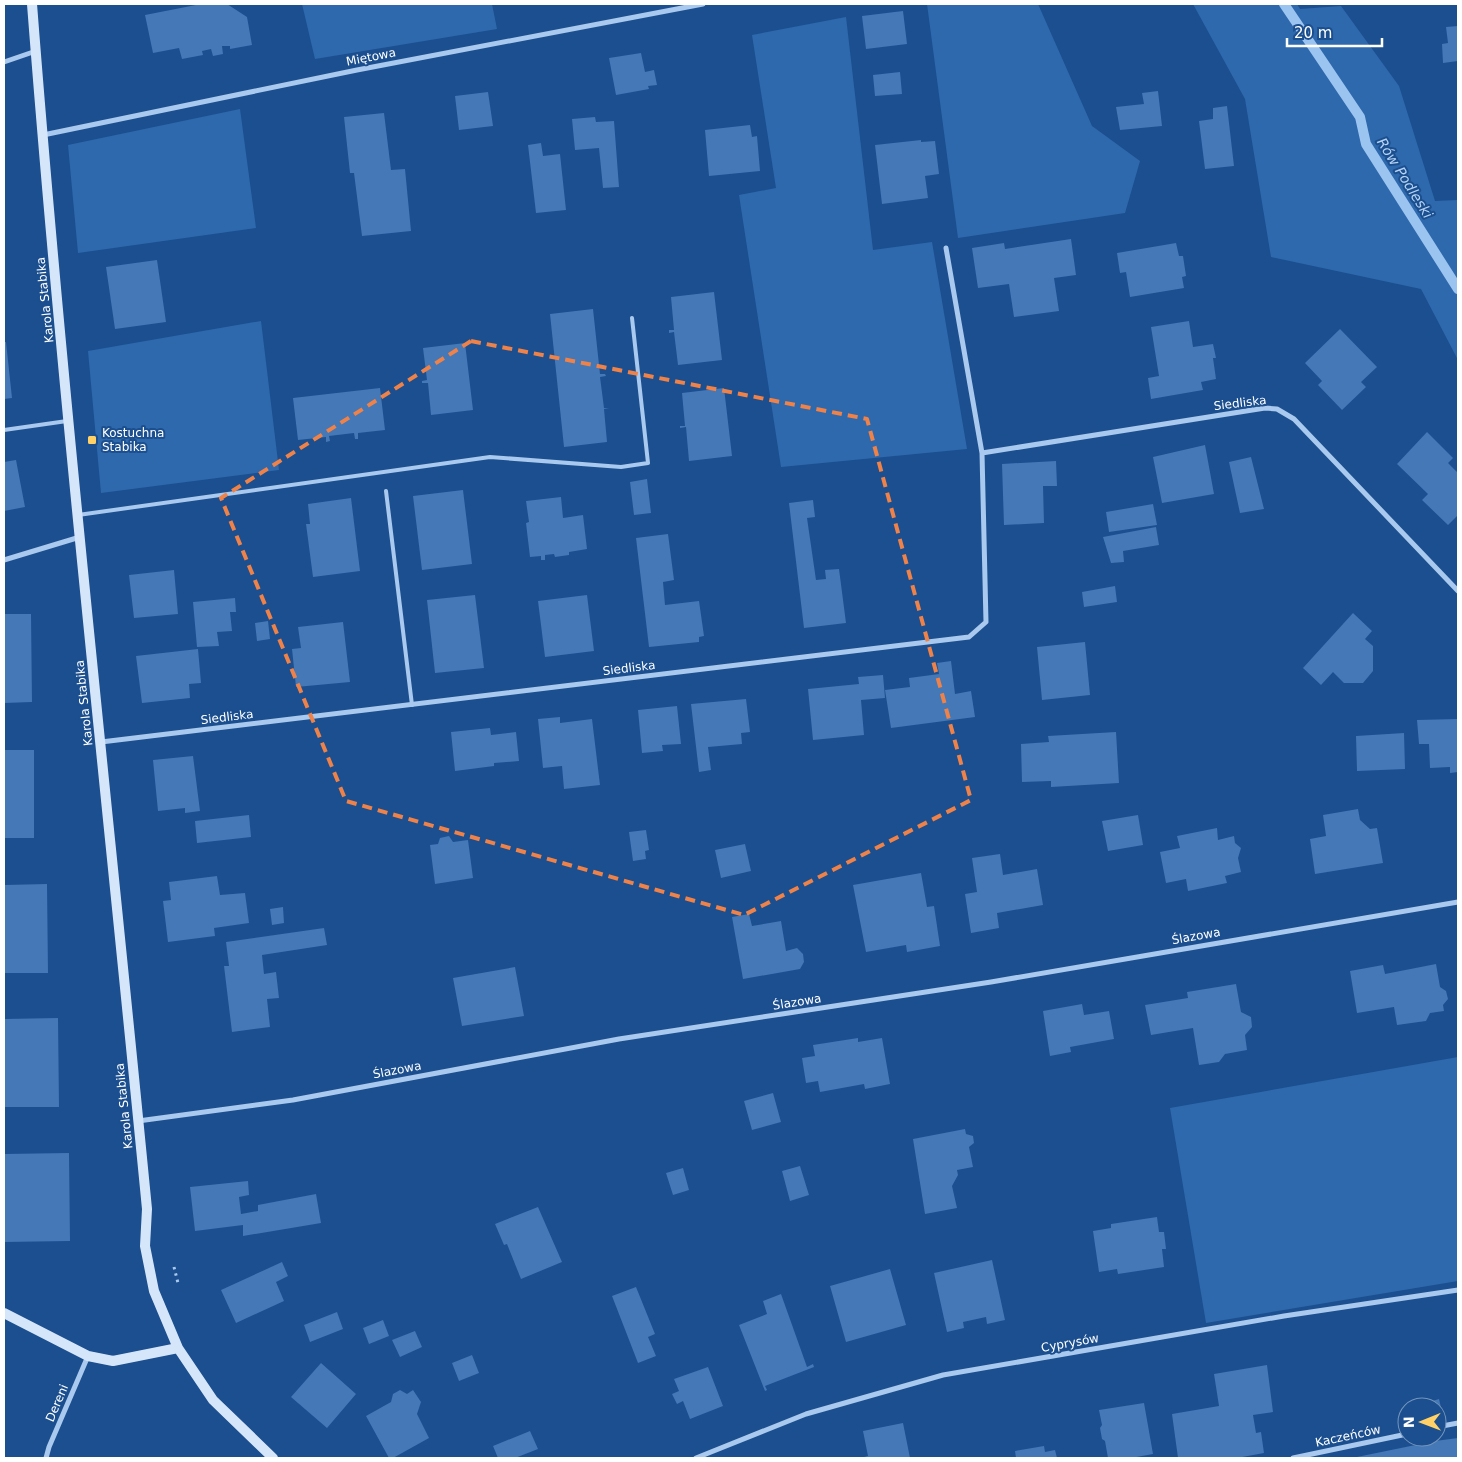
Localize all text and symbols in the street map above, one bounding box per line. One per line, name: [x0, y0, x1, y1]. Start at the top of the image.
scale bar: [1287, 15, 1382, 47]
text: 20 m: [1294, 24, 1332, 42]
street label: Miętowa: [345, 45, 397, 69]
water label: Rów Podleski: [1374, 135, 1436, 221]
street label: Karola Stabika: [34, 256, 56, 344]
street label: Siedliska: [1213, 393, 1267, 413]
place label: Kostuchna Stabika: [102, 426, 164, 454]
marker: Kostuchna Stabika: [86, 434, 98, 446]
street label: Siedliska: [602, 658, 656, 678]
street label: Karola Stabika: [73, 659, 95, 747]
street label: Siedliska: [200, 707, 254, 727]
street label: Ślazowa: [1170, 924, 1221, 947]
street label: Ślazowa: [771, 990, 822, 1013]
street label: Ślazowa: [371, 1057, 422, 1082]
street label: Karola Stabika: [113, 1062, 135, 1150]
street label: Cyprysów: [1040, 1331, 1100, 1355]
street label: Dereni: [43, 1382, 71, 1424]
north arrow: [1397, 1397, 1447, 1447]
text: N: [1401, 1416, 1417, 1428]
street label: Kaczeńców: [1314, 1422, 1382, 1450]

